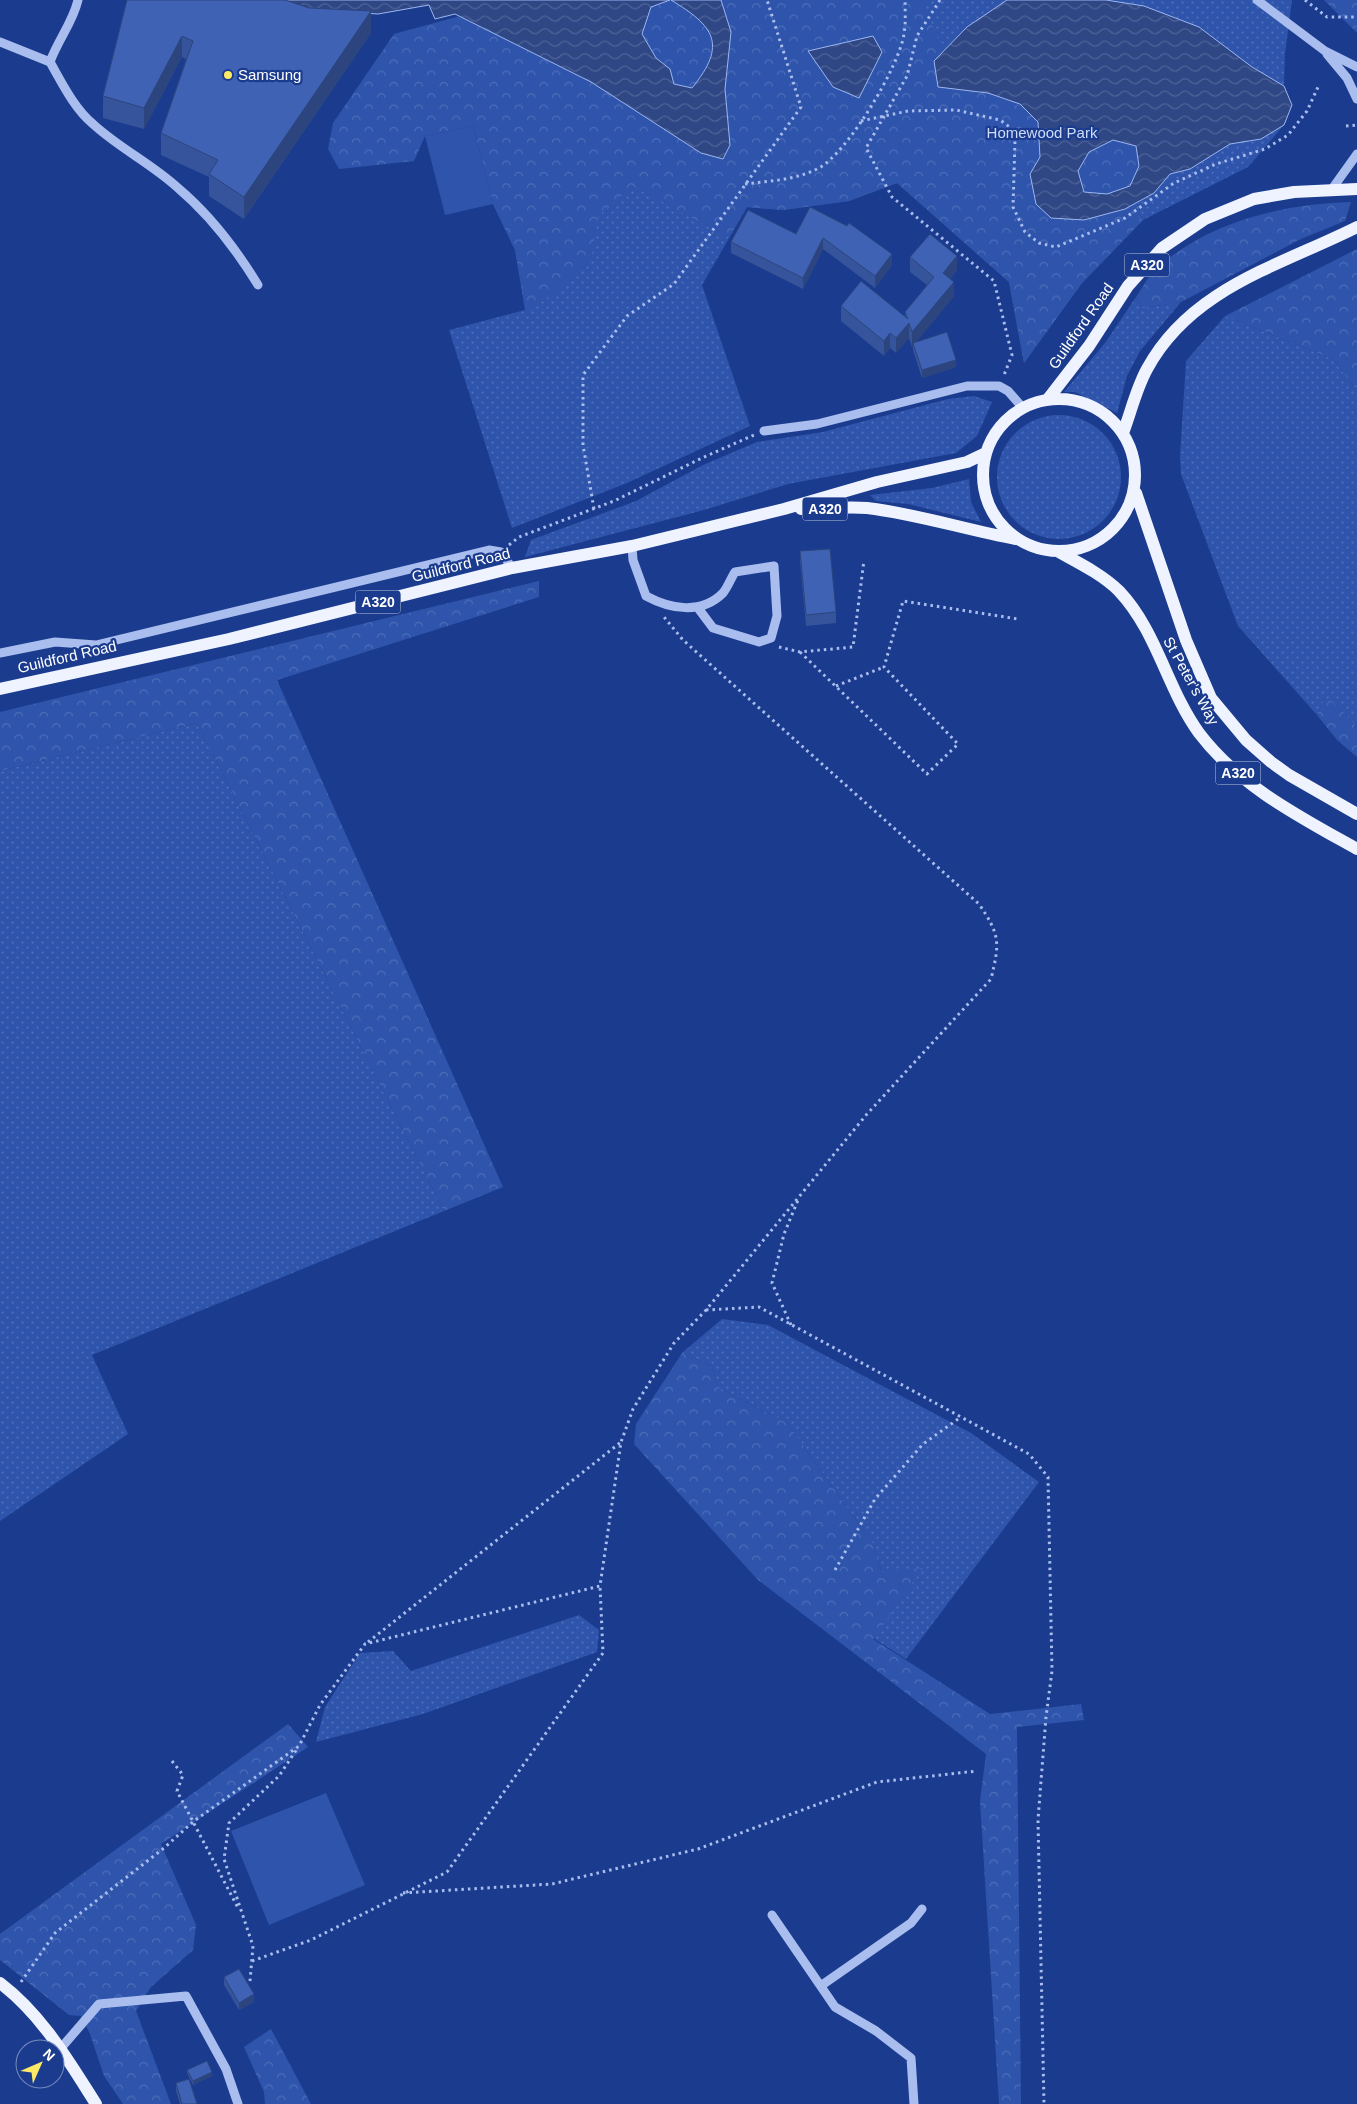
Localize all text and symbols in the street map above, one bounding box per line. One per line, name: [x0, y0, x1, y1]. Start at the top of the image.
place label: Samsung: [238, 66, 301, 83]
marker: Samsung: [222, 69, 234, 81]
park label: Homewood Park: [987, 124, 1098, 141]
road number: A320: [1124, 254, 1170, 276]
street label: Guildford Road: [1045, 280, 1116, 372]
road number: A320: [802, 498, 848, 520]
street label: Guildford Road: [410, 544, 512, 585]
road number: A320: [356, 590, 400, 614]
street label: St Peter's Way: [1160, 634, 1223, 728]
street label: Guildford Road: [16, 637, 118, 676]
road number: A320: [1216, 761, 1260, 784]
north arrow: [15, 2039, 65, 2089]
text: N: [40, 2046, 58, 2064]

